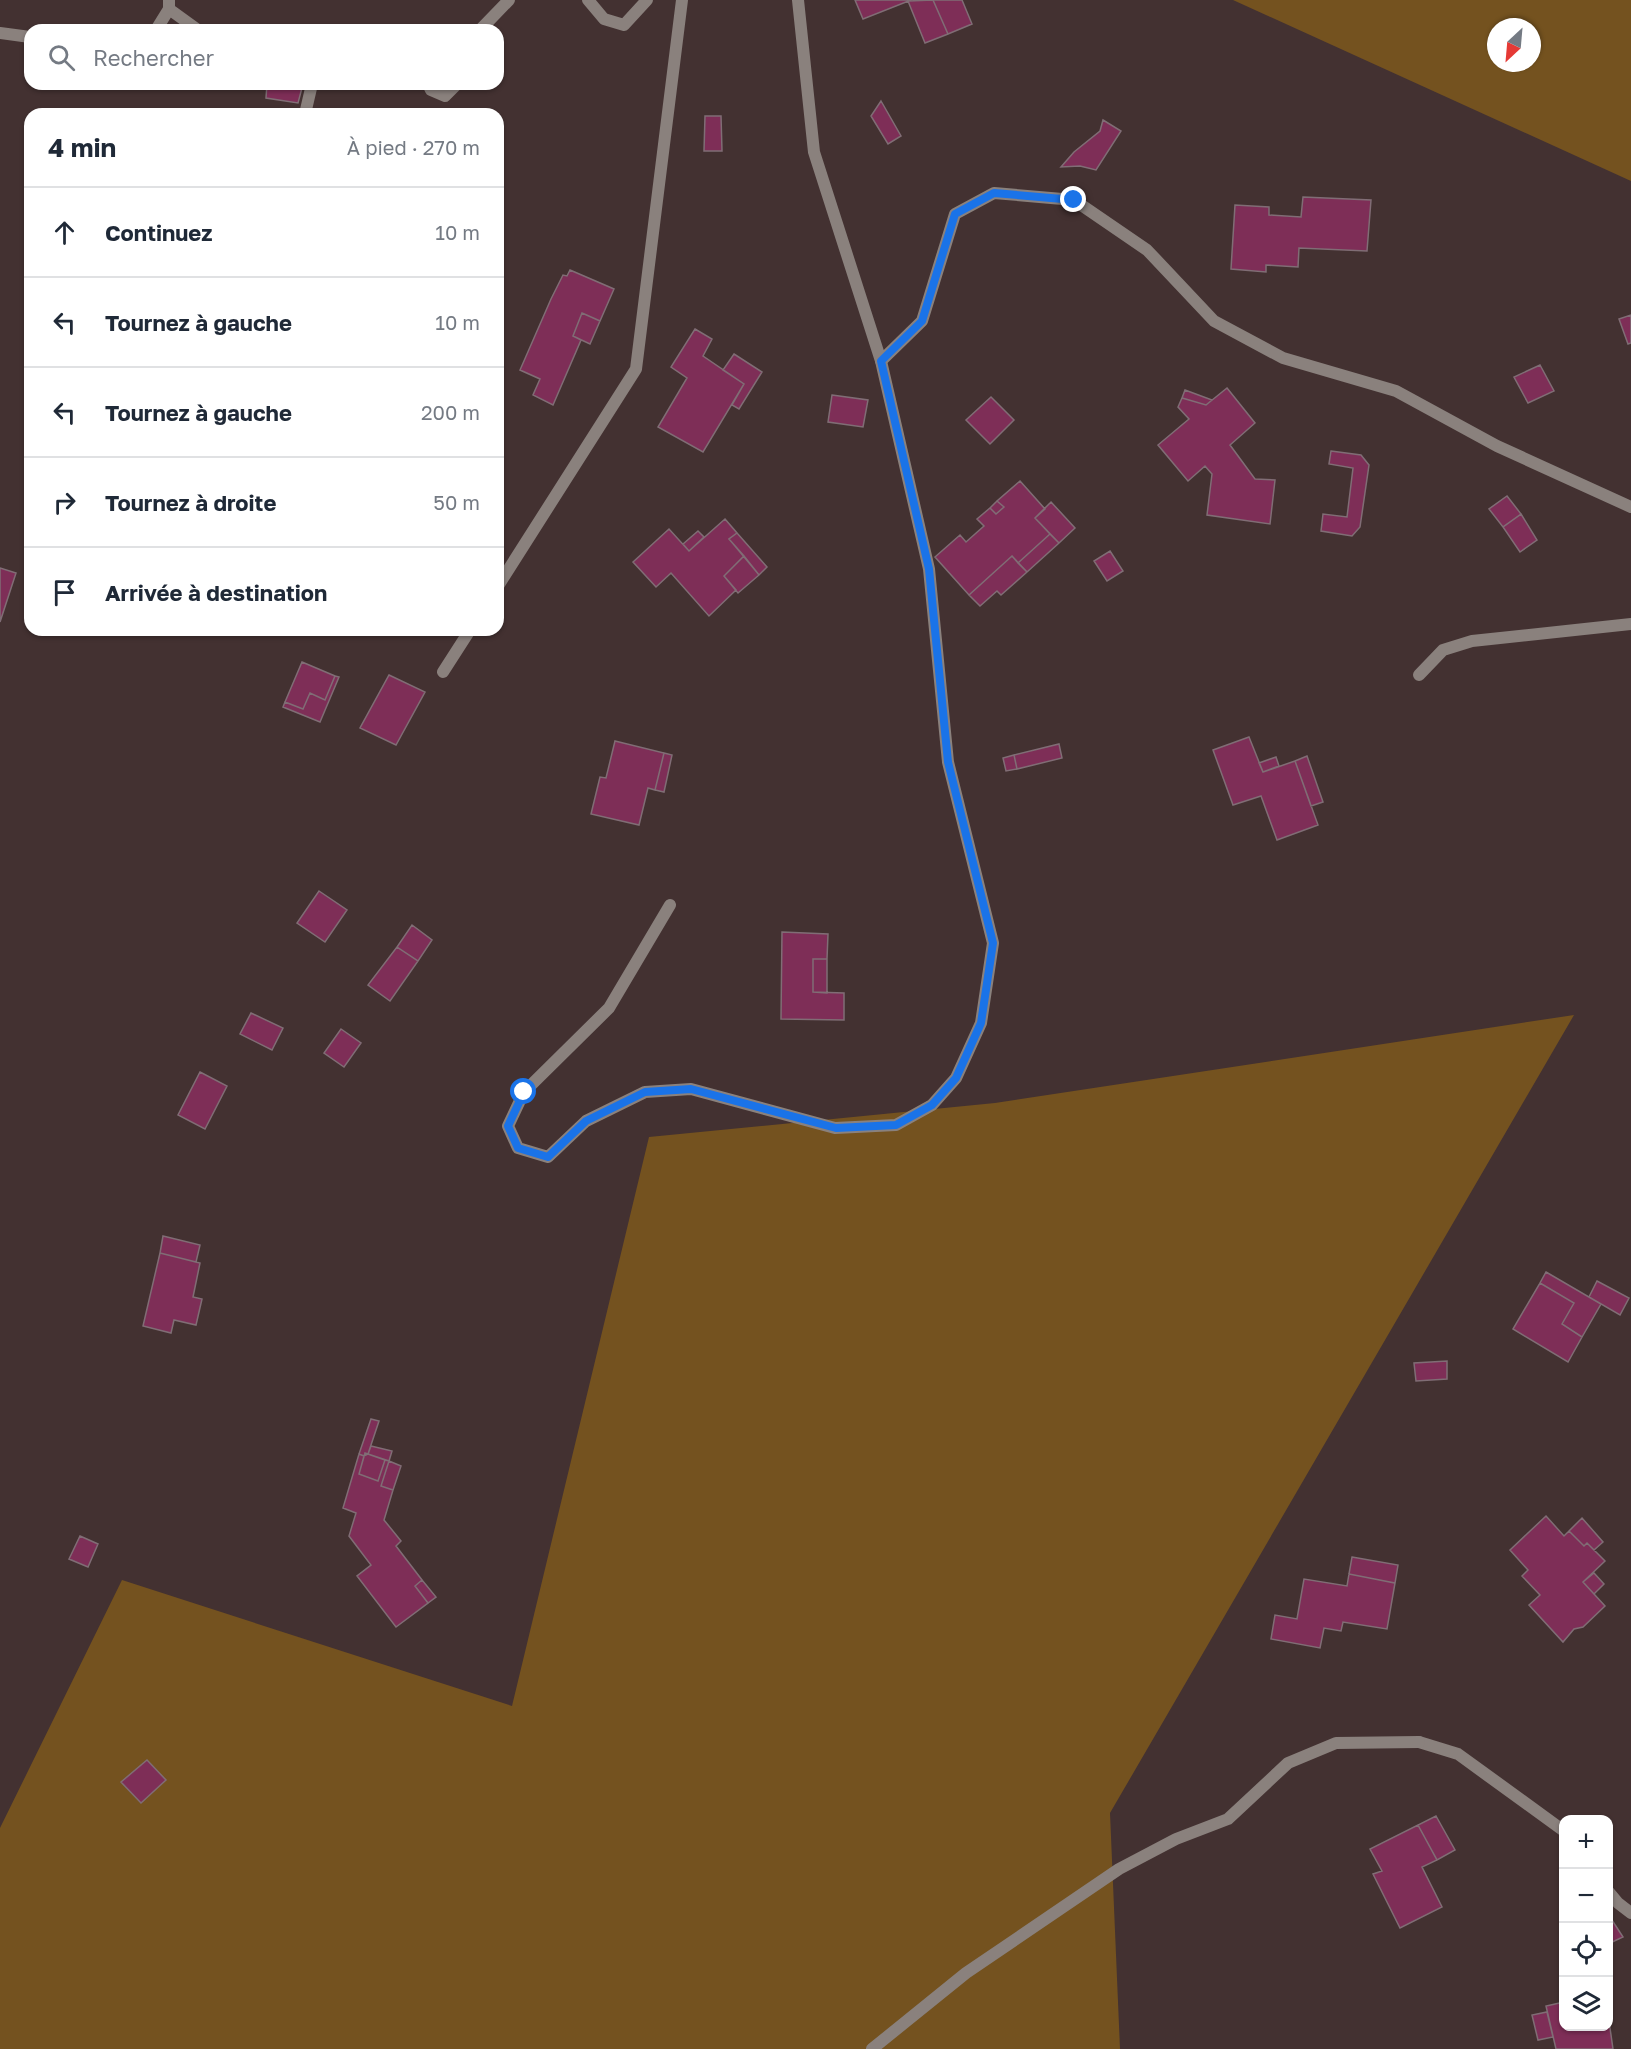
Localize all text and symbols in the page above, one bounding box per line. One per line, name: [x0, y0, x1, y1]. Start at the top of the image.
north arrow: [1487, 18, 1541, 72]
search box: [24, 24, 504, 90]
icon: search: [45, 41, 78, 74]
text: Rechercher: [93, 44, 214, 71]
text: 4 min: [48, 132, 116, 163]
text: À pied · 270 m: [347, 135, 480, 159]
route end: [1060, 186, 1086, 212]
icon: ahead: [48, 216, 81, 249]
text: Continuez: [105, 219, 212, 246]
text: 10 m: [435, 220, 480, 244]
icon: left: [48, 306, 81, 339]
text: Tournez à gauche: [105, 309, 292, 336]
text: 10 m: [435, 310, 480, 334]
icon: left: [48, 396, 81, 429]
text: Tournez à gauche: [105, 399, 292, 426]
text: 200 m: [421, 400, 480, 424]
icon: right: [48, 486, 81, 519]
text: Tournez à droite: [105, 489, 276, 516]
text: 50 m: [433, 490, 480, 514]
icon: arrive: [48, 576, 81, 609]
text: Arrivée à destination: [105, 579, 327, 606]
route start: [510, 1078, 536, 1104]
map controls: [1559, 1815, 1613, 2031]
button: +: [1559, 1815, 1613, 1869]
button: −: [1559, 1869, 1613, 1923]
button: locate: [1559, 1923, 1613, 1977]
button: layers: [1559, 1977, 1613, 2031]

